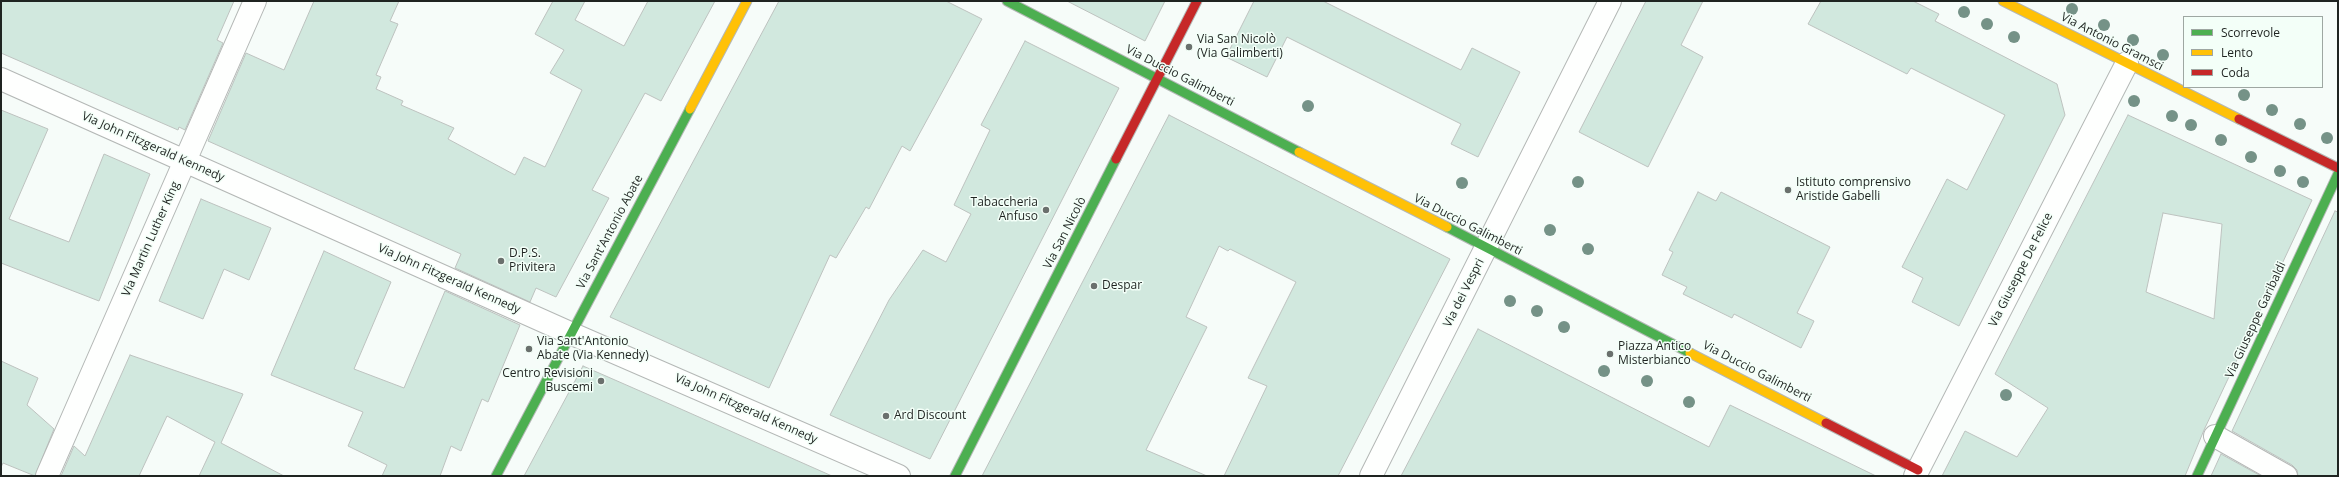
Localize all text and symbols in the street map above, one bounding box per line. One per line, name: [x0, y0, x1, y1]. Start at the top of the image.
street label: Via Antonio Gramsci: [2058, 10, 2166, 74]
legend: [2183, 16, 2323, 88]
text: Scorrevole: [2221, 24, 2280, 41]
place label: Via San Nicolò (Via Galimberti): [1197, 33, 1283, 61]
street label: Via Duccio Galimberti: [1123, 42, 1237, 110]
marker: Via San Nicolò (Via Galimberti): [1184, 42, 1194, 52]
text: Lento: [2221, 44, 2253, 61]
text: Coda: [2221, 64, 2250, 81]
street label: Via John Fitzgerald Kennedy: [79, 109, 227, 185]
street label: Via Sant'Antonio Abate: [574, 172, 646, 292]
place label: Istituto comprensivo Aristide Gabelli: [1796, 176, 1911, 204]
street label: Via Martin Luther King: [119, 179, 183, 299]
marker: Istituto comprensivo Aristide Gabelli: [1783, 185, 1793, 195]
street label: Via Duccio Galimberti: [1411, 191, 1525, 259]
street label: Via San Nicolò: [1041, 195, 1089, 271]
place label: Tabaccheria Anfuso: [971, 196, 1038, 224]
marker: Tabaccheria Anfuso: [1041, 205, 1051, 215]
street label: Via Giuseppe De Felice: [1986, 211, 2056, 329]
street label: Via John Fitzgerald Kennedy: [375, 241, 523, 317]
place label: D.P.S. Privitera: [509, 247, 556, 275]
marker: D.P.S. Privitera: [496, 256, 506, 266]
street label: Via dei Vespri: [1441, 256, 1487, 330]
street label: Via Giuseppe Garibaldi: [2223, 259, 2289, 381]
place label: Despar: [1102, 279, 1142, 293]
marker: Despar: [1089, 281, 1099, 291]
place label: Via Sant'Antonio Abate (Via Kennedy): [537, 335, 649, 363]
street label: Via Duccio Galimberti: [1700, 338, 1814, 406]
place label: Piazza Antico Misterbianco: [1618, 340, 1691, 368]
marker: Via Sant'Antonio Abate (Via Kennedy): [524, 344, 534, 354]
marker: Piazza Antico Misterbianco: [1605, 349, 1615, 359]
place label: Centro Revisioni Buscemi: [502, 367, 593, 395]
street label: Via John Fitzgerald Kennedy: [672, 371, 820, 447]
marker: Centro Revisioni Buscemi: [596, 376, 606, 386]
place label: Ard Discount: [894, 409, 966, 423]
marker: Ard Discount: [881, 411, 891, 421]

